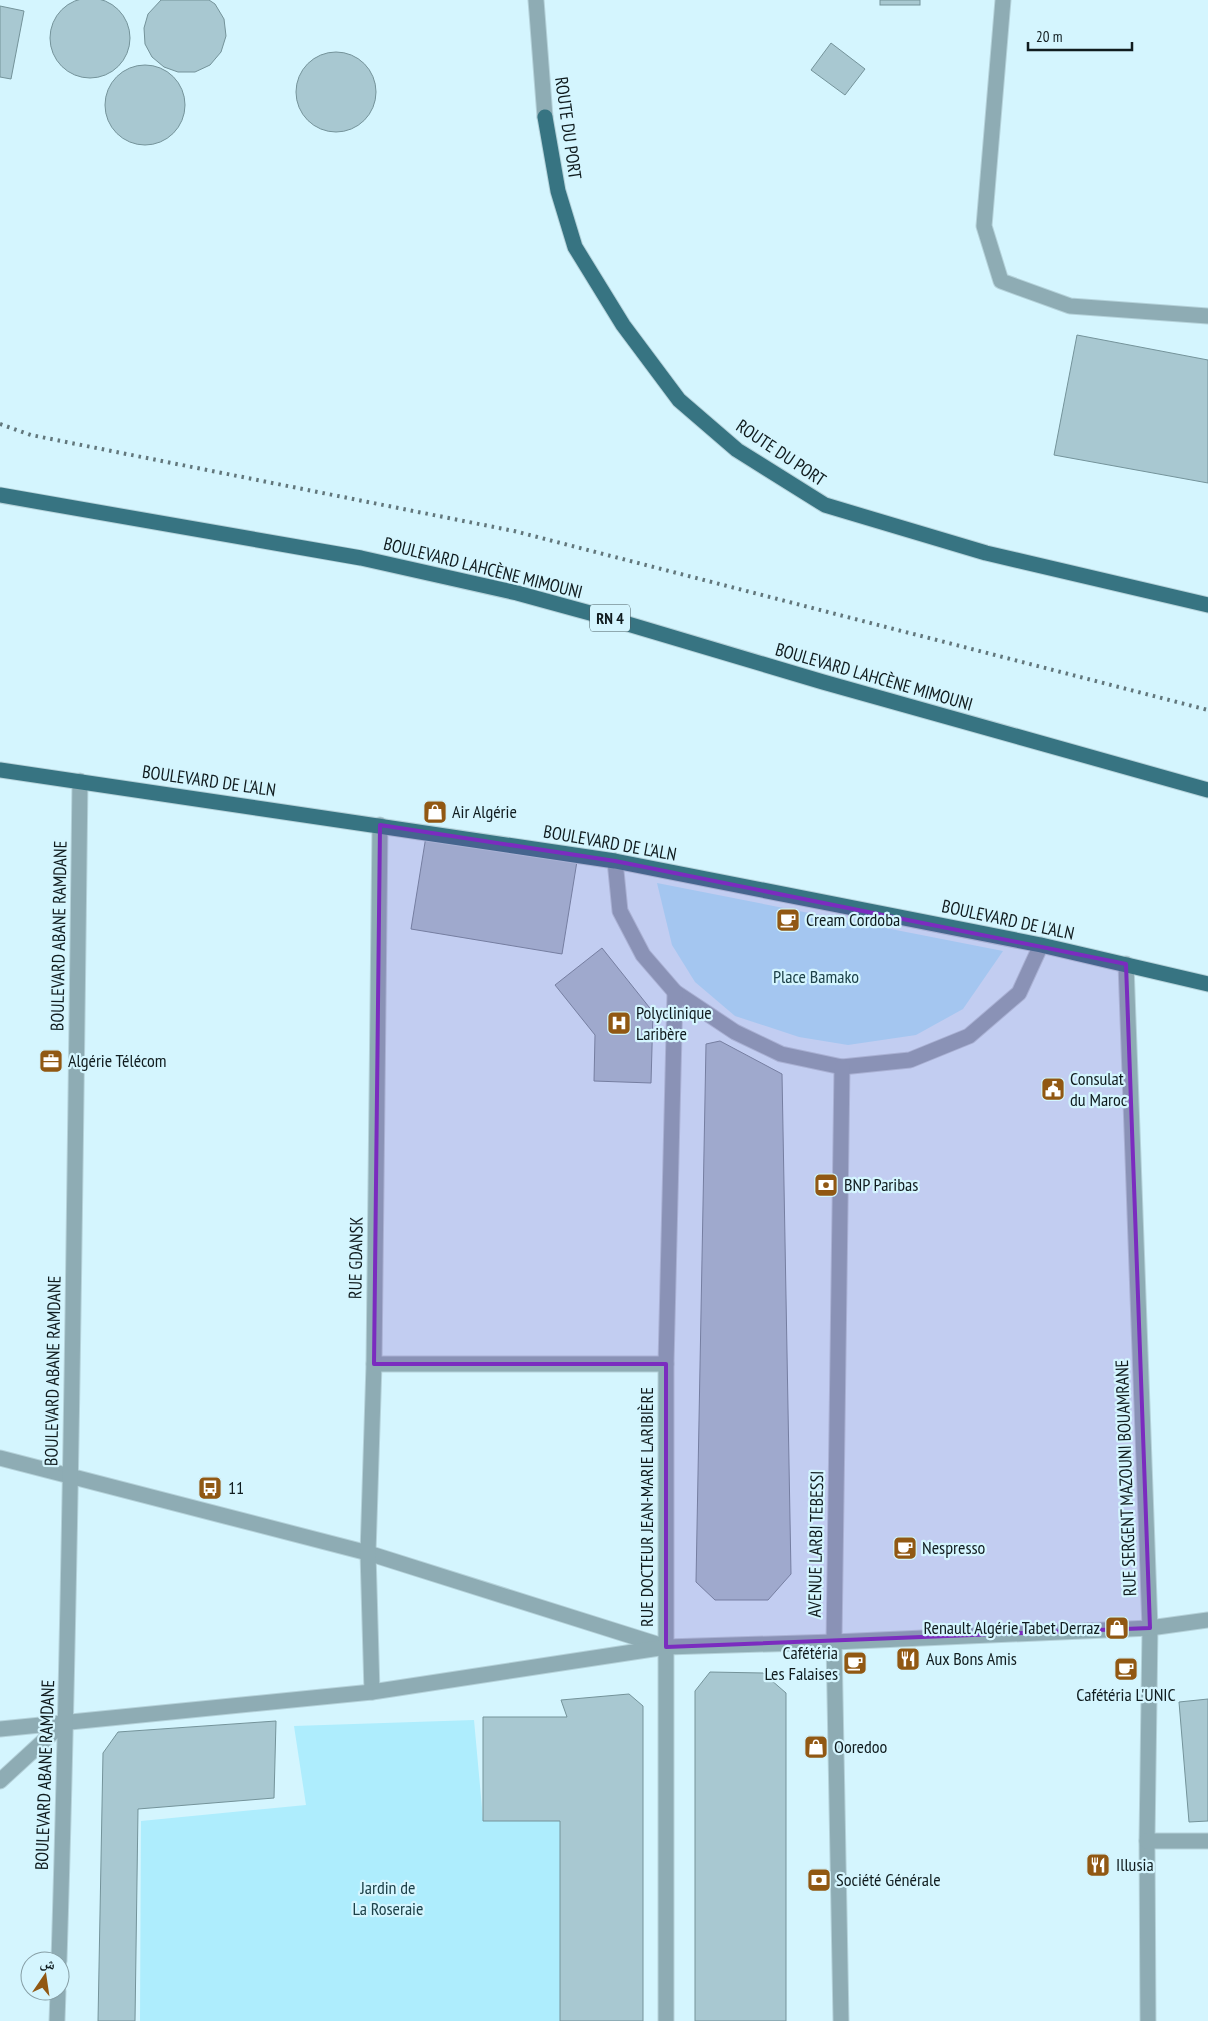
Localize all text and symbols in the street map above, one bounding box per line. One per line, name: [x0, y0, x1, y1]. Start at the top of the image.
scale bar: [1028, 20, 1132, 52]
text: 20 m: [1036, 27, 1062, 46]
street label: ROUTE DU PORT: [550, 75, 587, 181]
street label: ROUTE DU PORT: [732, 414, 831, 491]
street label: BOULEVARD LAHCÈNE MIMOUNI: [381, 532, 585, 603]
road number: RN 4: [590, 604, 630, 632]
street label: BOULEVARD LAHCÈNE MIMOUNI: [773, 637, 975, 716]
street label: BOULEVARD DE L'ALN: [141, 760, 277, 801]
shop icon: Air Algérie: [422, 799, 448, 825]
place label: Air Algérie: [452, 800, 517, 823]
street label: BOULEVARD DE L'ALN: [542, 819, 678, 866]
street label: BOULEVARD ABANE RAMDANE: [45, 841, 72, 1031]
street label: BOULEVARD DE L'ALN: [940, 894, 1076, 945]
cafe icon: Cream Cordoba: [775, 907, 801, 933]
place label: Cream Cordoba: [806, 908, 900, 931]
park label: Place Bamako: [773, 965, 859, 988]
place label: Polyclinique Laribère: [636, 1001, 712, 1045]
hospital icon: Polyclinique Laribère: [606, 1010, 632, 1036]
office icon: Algérie Télécom: [38, 1048, 64, 1074]
place label: Algérie Télécom: [68, 1049, 167, 1072]
place label: Consulat du Maroc: [1070, 1067, 1128, 1111]
public building icon: Consulat du Maroc: [1040, 1076, 1066, 1102]
bank icon: BNP Paribas: [813, 1172, 839, 1198]
place label: BNP Paribas: [844, 1173, 918, 1196]
street label: RUE GDANSK: [343, 1217, 368, 1299]
street label: BOULEVARD ABANE RAMDANE: [39, 1276, 66, 1466]
street label: RUE SERGENT MAZOUNI BOUAMRANE: [1110, 1359, 1141, 1597]
street label: RUE DOCTEUR JEAN-MARIE LARIBIÈRE: [635, 1387, 658, 1627]
street label: AVENUE LARBI TEBESSI: [803, 1470, 828, 1618]
bus stop icon: 11: [197, 1475, 223, 1501]
place label: 11: [228, 1476, 244, 1499]
cafe icon: Nespresso: [892, 1535, 918, 1561]
place label: Nespresso: [922, 1536, 986, 1559]
shop icon: Renault Algérie Tabet Derraz: [1104, 1615, 1130, 1641]
place label: Renault Algérie Tabet Derraz: [924, 1616, 1100, 1639]
place label: Cafétéria Les Falaises: [764, 1641, 838, 1685]
restaurant icon: Aux Bons Amis: [895, 1646, 921, 1672]
place label: Aux Bons Amis: [926, 1647, 1017, 1670]
cafe icon: Cafétéria Les Falaises: [842, 1650, 868, 1676]
cafe icon: Cafétéria L'UNIC: [1113, 1656, 1139, 1682]
street label: BOULEVARD ABANE RAMDANE: [30, 1679, 59, 1871]
place label: Cafétéria L'UNIC: [1076, 1683, 1176, 1706]
shop icon: Ooredoo: [803, 1734, 829, 1760]
place label: Ooredoo: [834, 1735, 888, 1758]
restaurant icon: Illusia: [1085, 1852, 1111, 1878]
place label: Illusia: [1116, 1853, 1154, 1876]
bank icon: Société Générale: [806, 1867, 832, 1893]
place label: Société Générale: [836, 1868, 941, 1891]
park label: Jardin de La Roseraie: [353, 1876, 423, 1920]
north arrow: [20, 1951, 70, 2001]
text: ش: [39, 1953, 57, 1974]

